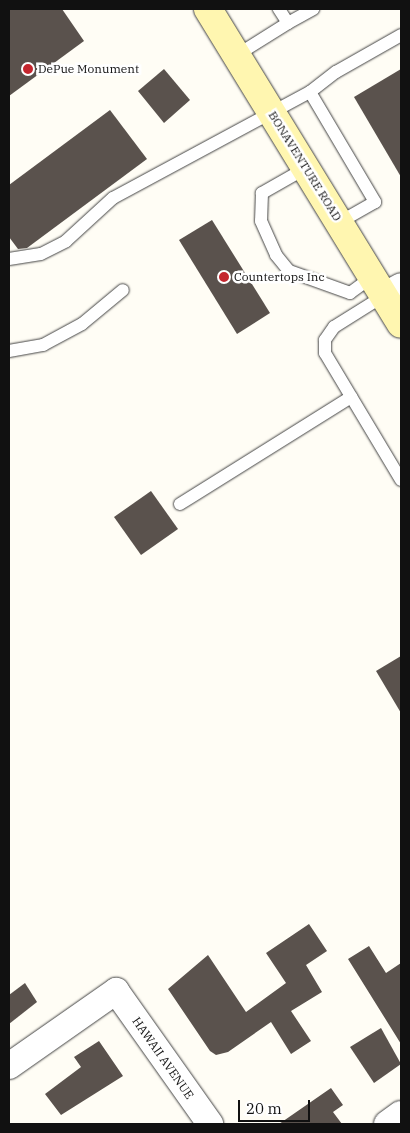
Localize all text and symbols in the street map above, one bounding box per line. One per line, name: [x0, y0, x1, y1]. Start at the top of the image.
place label: DePue Monument: [38, 62, 139, 76]
marker: DePue Monument: [22, 63, 34, 75]
street label: BONAVENTURE ROAD: [265, 109, 345, 223]
place label: Countertops Inc: [234, 270, 325, 284]
marker: Countertops Inc: [218, 271, 230, 283]
street label: HAWAII AVENUE: [129, 1014, 197, 1102]
scale bar: [240, 1090, 312, 1122]
text: 20 m: [246, 1099, 282, 1118]

